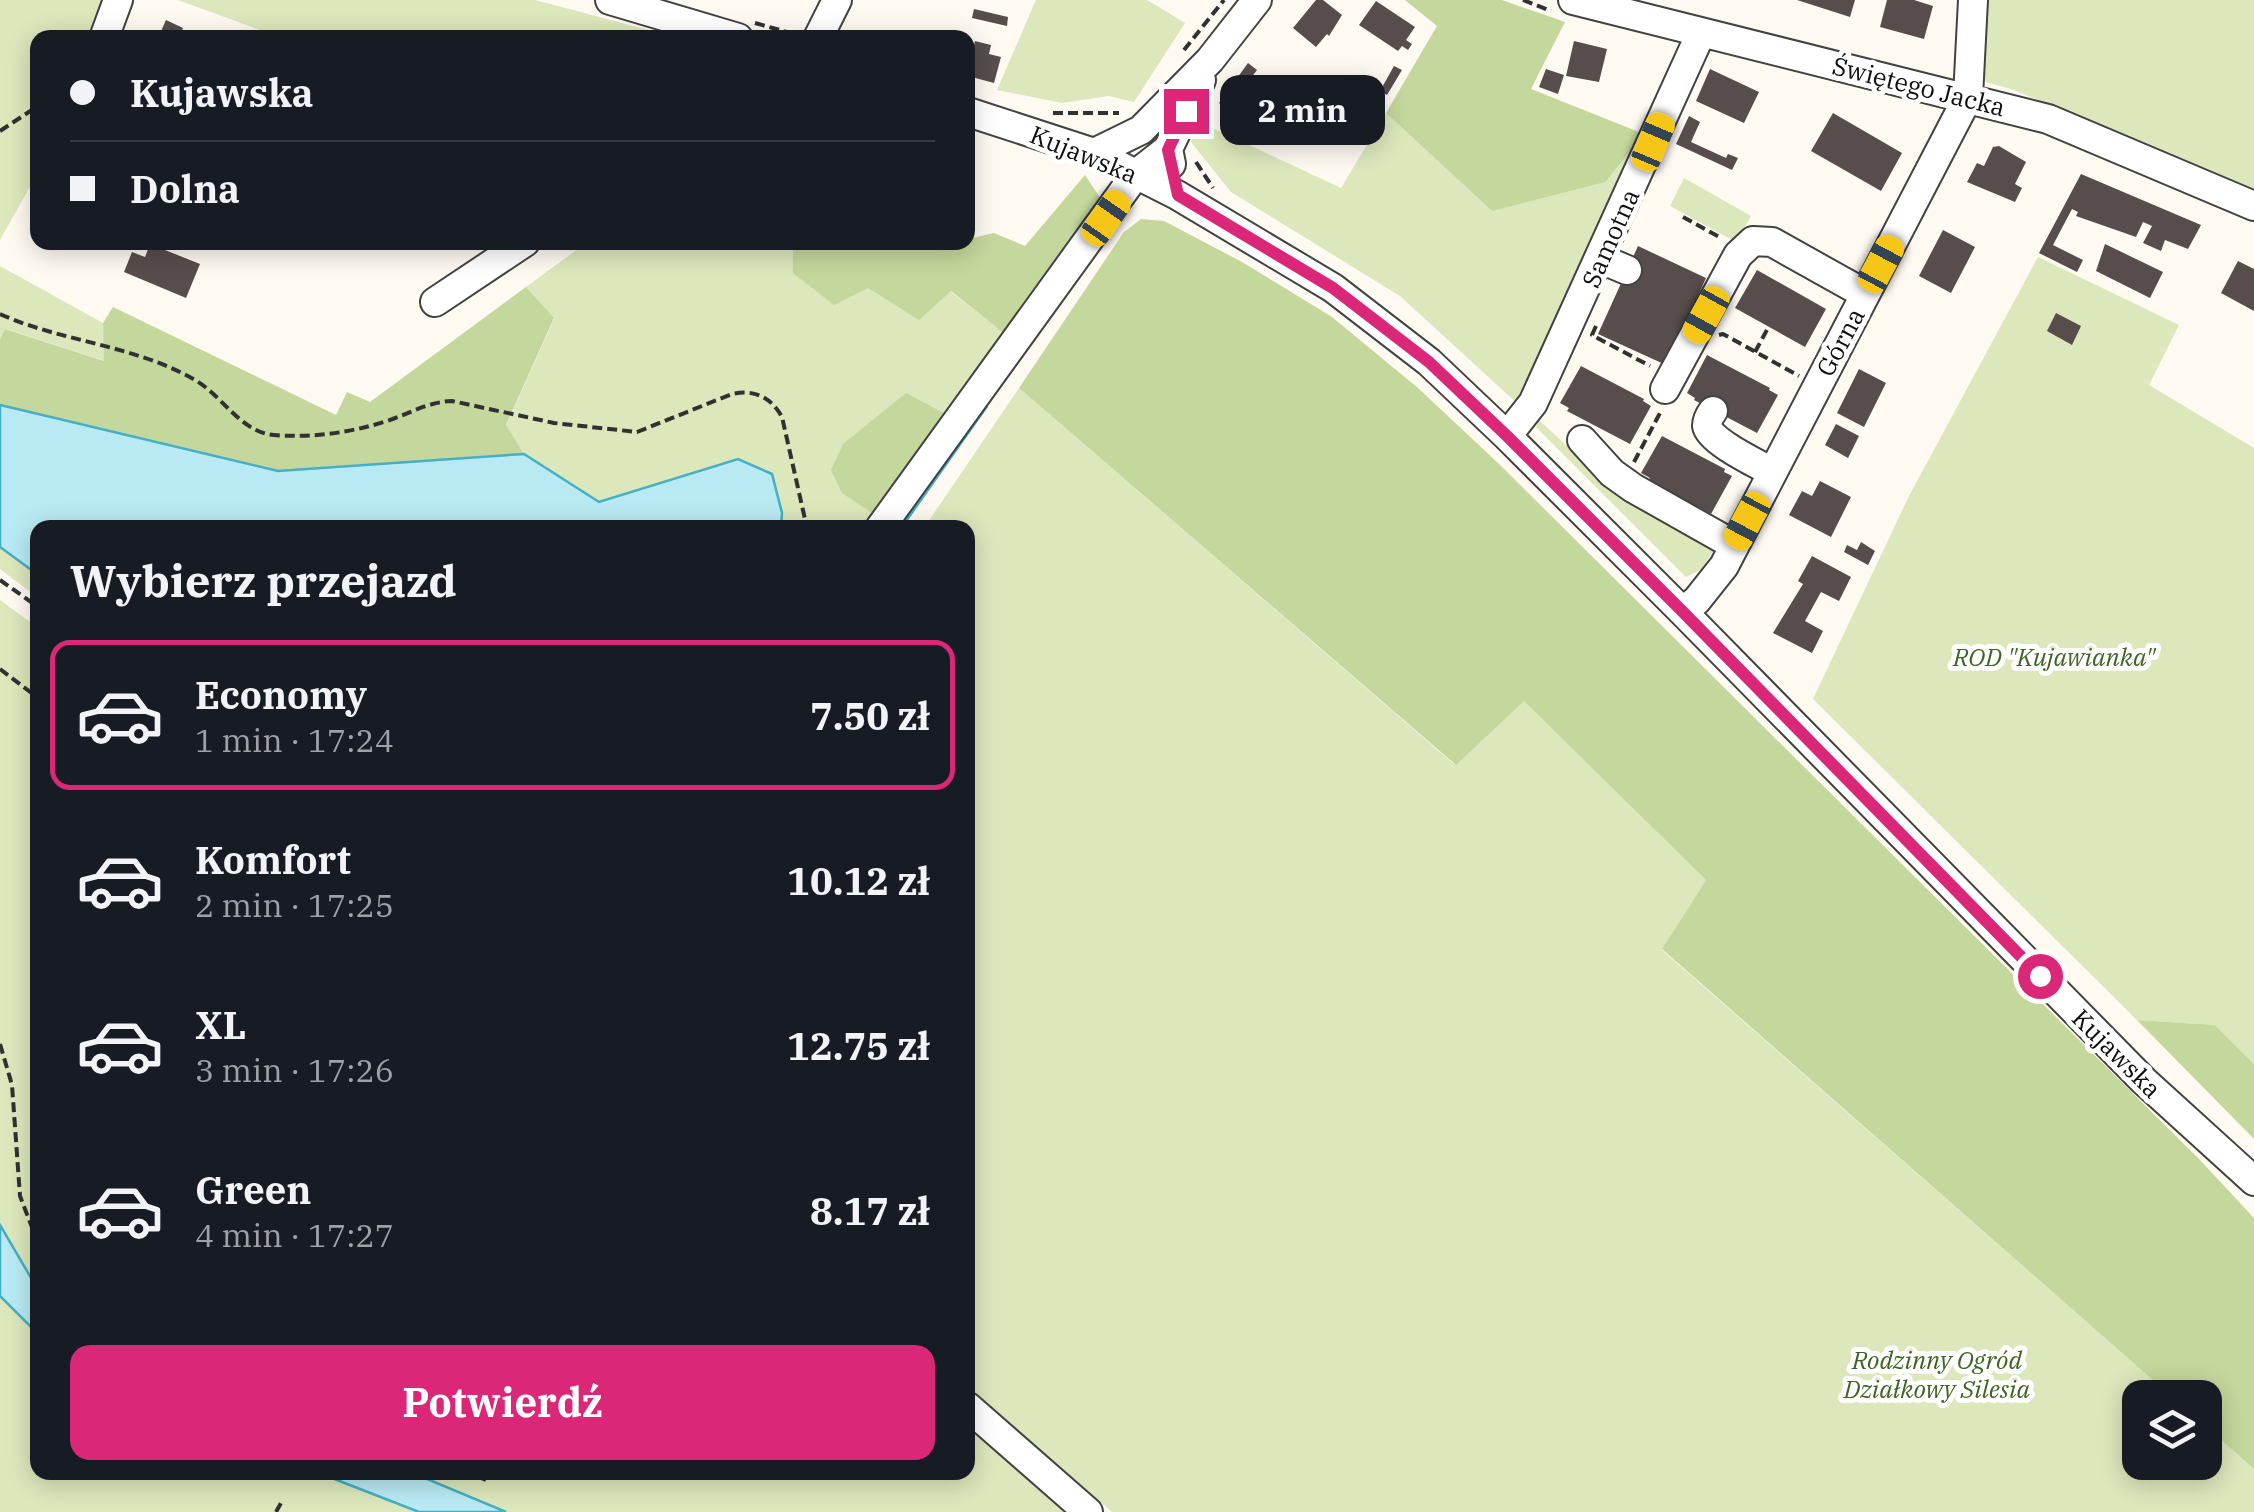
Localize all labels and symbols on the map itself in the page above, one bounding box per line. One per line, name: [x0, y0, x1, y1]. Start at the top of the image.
street label: Świętego Jacka: [1829, 49, 2009, 123]
callout: 2 min: [1221, 76, 1386, 146]
route end: [1164, 89, 1209, 134]
car: [1627, 109, 1679, 175]
street label: Kujawska: [1025, 117, 1143, 191]
street label: Samotna: [1574, 183, 1646, 293]
car: [1077, 185, 1135, 251]
car: [1854, 230, 1908, 298]
car: [1678, 281, 1734, 349]
street label: Górna: [1808, 302, 1872, 382]
car: [1720, 487, 1774, 555]
park label: ROD "Kujawianka": [1952, 640, 2156, 673]
route start: [2018, 954, 2063, 999]
street label: Kujawska: [2065, 1001, 2169, 1105]
park label: Rodzinny Ogród Działkowy Silesia: [1843, 1343, 2031, 1405]

